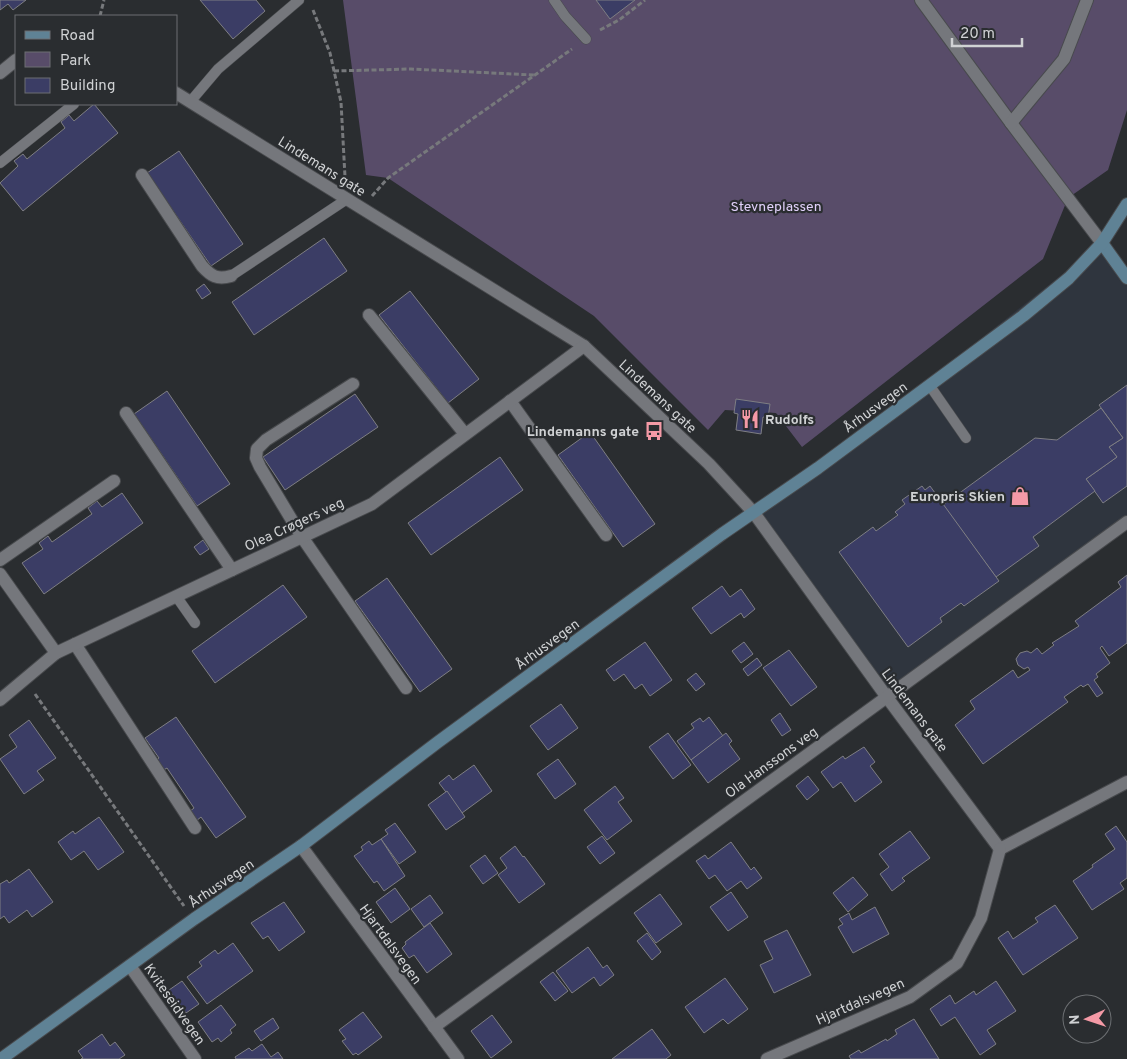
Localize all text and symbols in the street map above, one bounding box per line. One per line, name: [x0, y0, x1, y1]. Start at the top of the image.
legend: [15, 15, 178, 105]
scale bar: [952, 15, 1022, 47]
text: 20 m: [960, 25, 995, 44]
text: Road: [60, 27, 95, 46]
text: Park: [60, 52, 91, 71]
text: Building: [60, 77, 115, 96]
street label: Lindemans gate: [274, 134, 368, 201]
park label: Stevneplassen: [730, 199, 822, 216]
street label: Lindemans gate: [615, 357, 699, 437]
street label: Århusvegen: [840, 379, 911, 437]
restaurant icon: Rudolfs: [739, 408, 761, 430]
place label: Rudolfs: [765, 412, 814, 429]
bus stop icon: Lindemanns gate: [643, 420, 665, 442]
place label: Lindemanns gate: [527, 424, 639, 441]
shop icon: Europris Skien: [1009, 485, 1031, 507]
place label: Europris Skien: [910, 489, 1005, 506]
street label: Olea Crøgers veg: [242, 495, 347, 556]
street label: Århusvegen: [512, 616, 583, 674]
street label: Lindemans gate: [877, 666, 951, 756]
street label: Ola Hanssons veg: [722, 724, 822, 803]
street label: Århusvegen: [186, 856, 258, 912]
street label: Hjartdalsvegen: [355, 901, 425, 988]
street label: Kviteseidvegen: [139, 961, 208, 1049]
street label: Hjartdalsvegen: [814, 975, 908, 1029]
north arrow: [1062, 994, 1112, 1044]
text: N: [1067, 1014, 1084, 1025]

